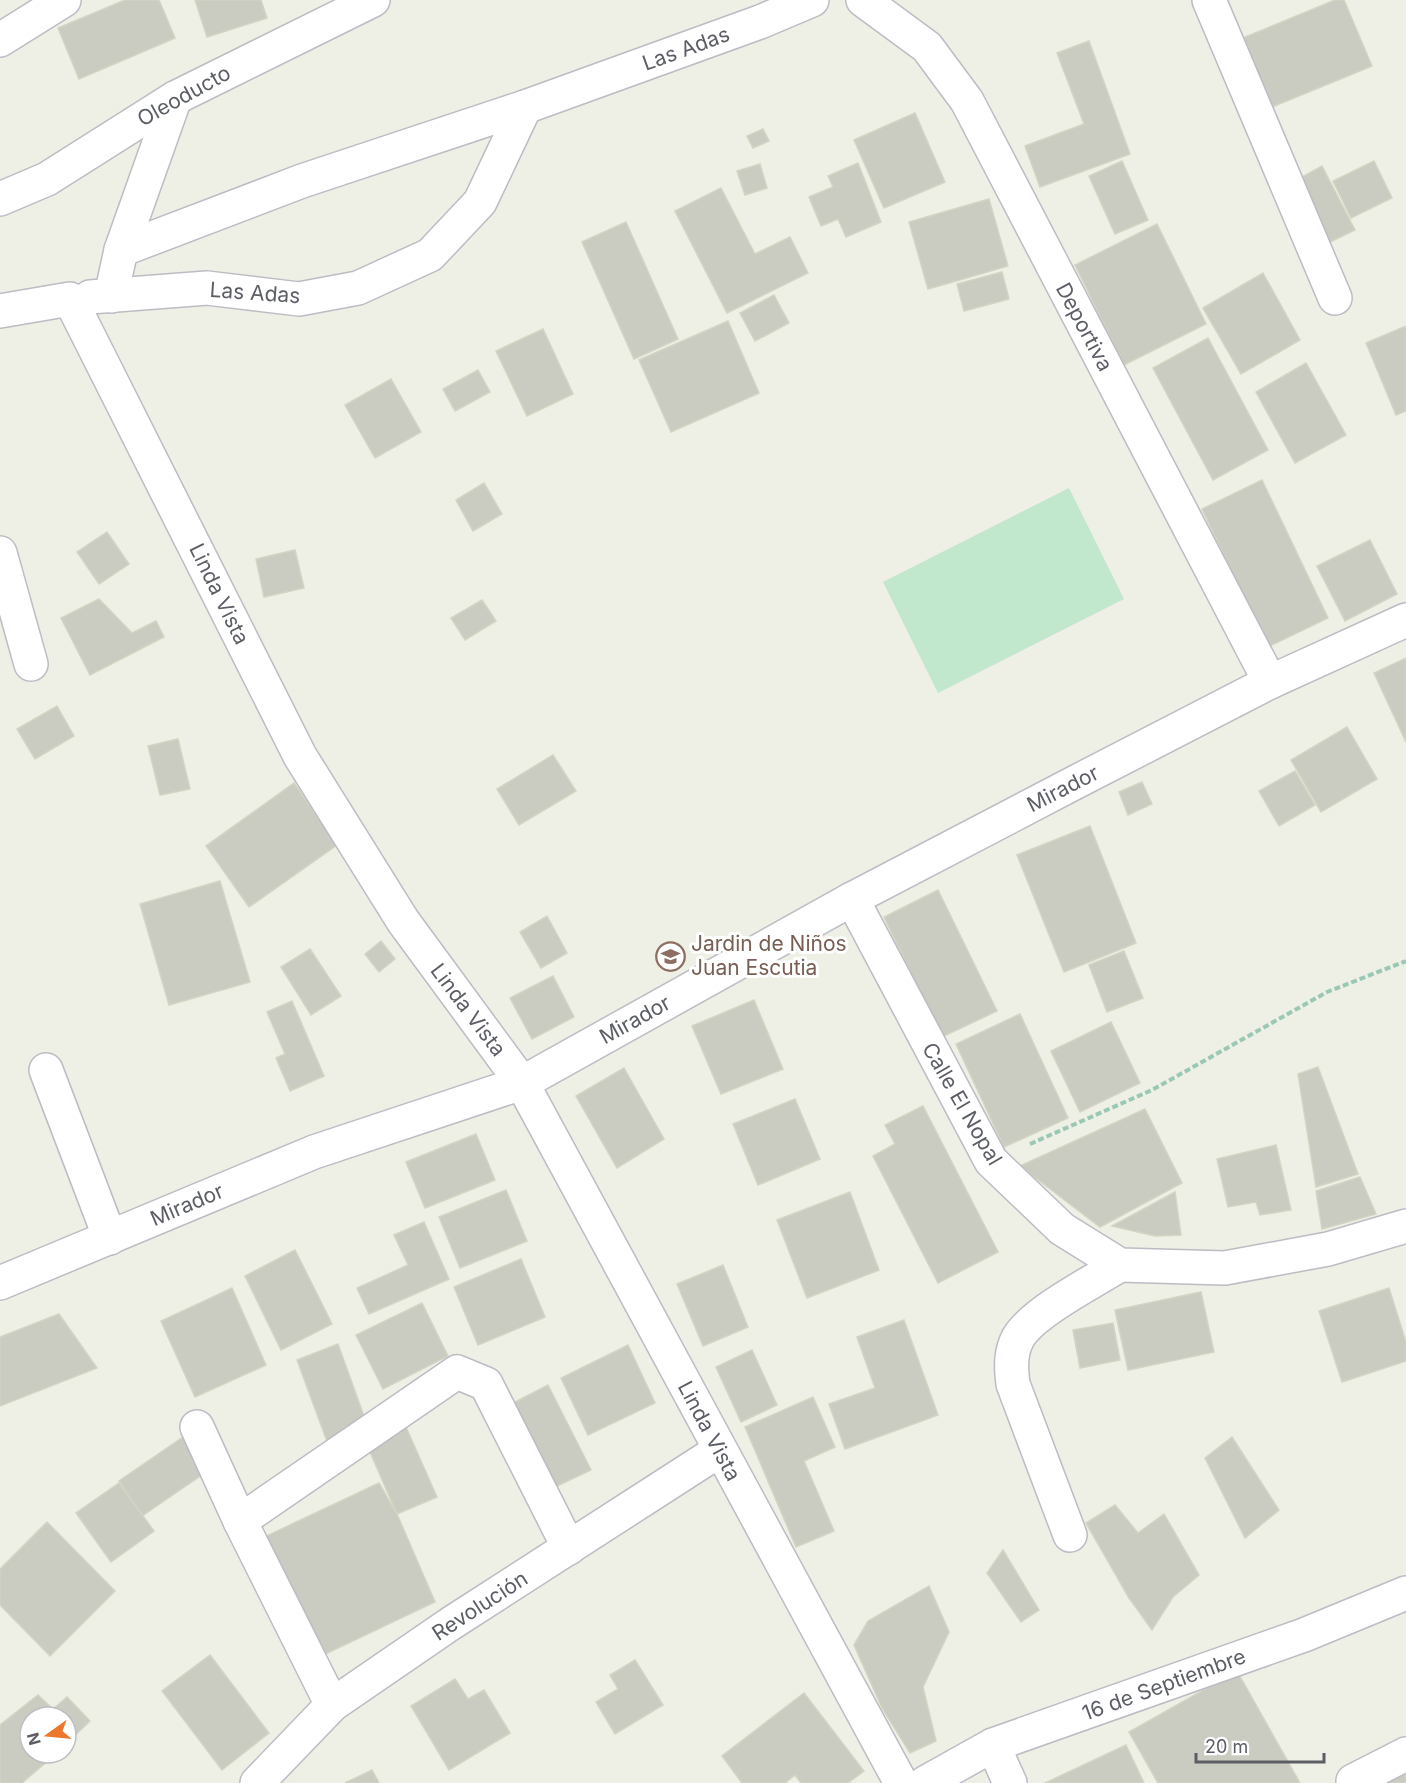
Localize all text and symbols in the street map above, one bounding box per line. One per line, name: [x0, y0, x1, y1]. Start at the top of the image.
street label: Las Adas: [639, 21, 733, 76]
street label: Oleoducto: [133, 60, 235, 131]
street label: Las Adas: [209, 277, 301, 308]
street label: Deportiva: [1051, 278, 1118, 375]
street label: Linda Vista: [184, 539, 255, 648]
street label: Mirador: [1023, 760, 1103, 817]
place label: Jardin de Niños Juan Escutia: [691, 931, 847, 980]
school or university icon: Jardin de Niños Juan Escutia: [654, 940, 686, 972]
street label: Linda Vista: [426, 959, 511, 1061]
street label: Mirador: [595, 990, 675, 1049]
street label: Calle El Nopal: [917, 1038, 1008, 1170]
street label: Mirador: [146, 1178, 227, 1231]
street label: Linda Vista: [673, 1377, 746, 1485]
street label: Revolución: [427, 1566, 532, 1646]
street label: 16 de Septiembre: [1079, 1643, 1249, 1726]
north arrow: [18, 1705, 78, 1765]
scale bar: [1196, 1726, 1324, 1764]
text: N: [22, 1730, 45, 1747]
text: 20 m: [1205, 1736, 1248, 1757]

